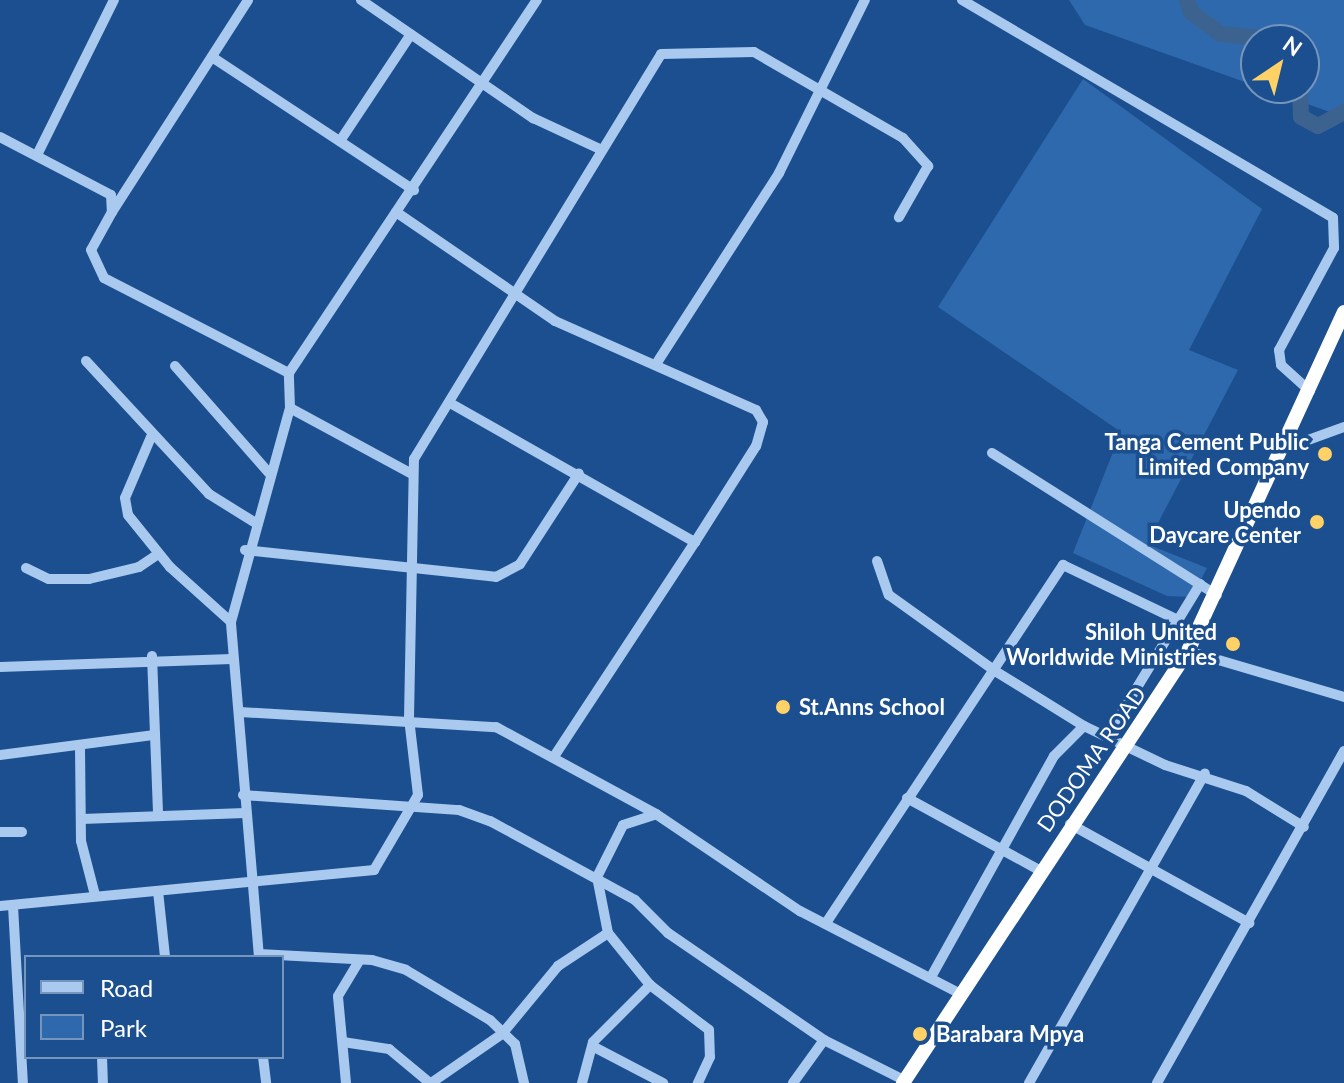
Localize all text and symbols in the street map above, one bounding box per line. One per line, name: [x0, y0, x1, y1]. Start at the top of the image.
north arrow: [1240, 24, 1320, 104]
text: N: [1278, 30, 1308, 61]
place label: Tanga Cement Public Limited Company: [1104, 428, 1309, 480]
marker: Tanga Cement Public Limited Company: [1316, 445, 1334, 463]
place label: Upendo Daycare Center: [1149, 496, 1301, 548]
marker: Upendo Daycare Center: [1308, 513, 1326, 531]
place label: Shiloh United Worldwide Ministries: [1006, 618, 1217, 670]
marker: Shiloh United Worldwide Ministries: [1224, 635, 1242, 653]
street label: DODOMA ROAD: [1031, 681, 1151, 837]
place label: St.Anns School: [799, 694, 945, 720]
marker: St.Anns School: [774, 698, 792, 716]
legend: [24, 955, 284, 1059]
text: Road: [100, 973, 153, 1002]
text: Park: [100, 1013, 147, 1042]
place label: Barabara Mpya: [936, 1021, 1084, 1047]
marker: Barabara Mpya: [911, 1025, 929, 1043]

